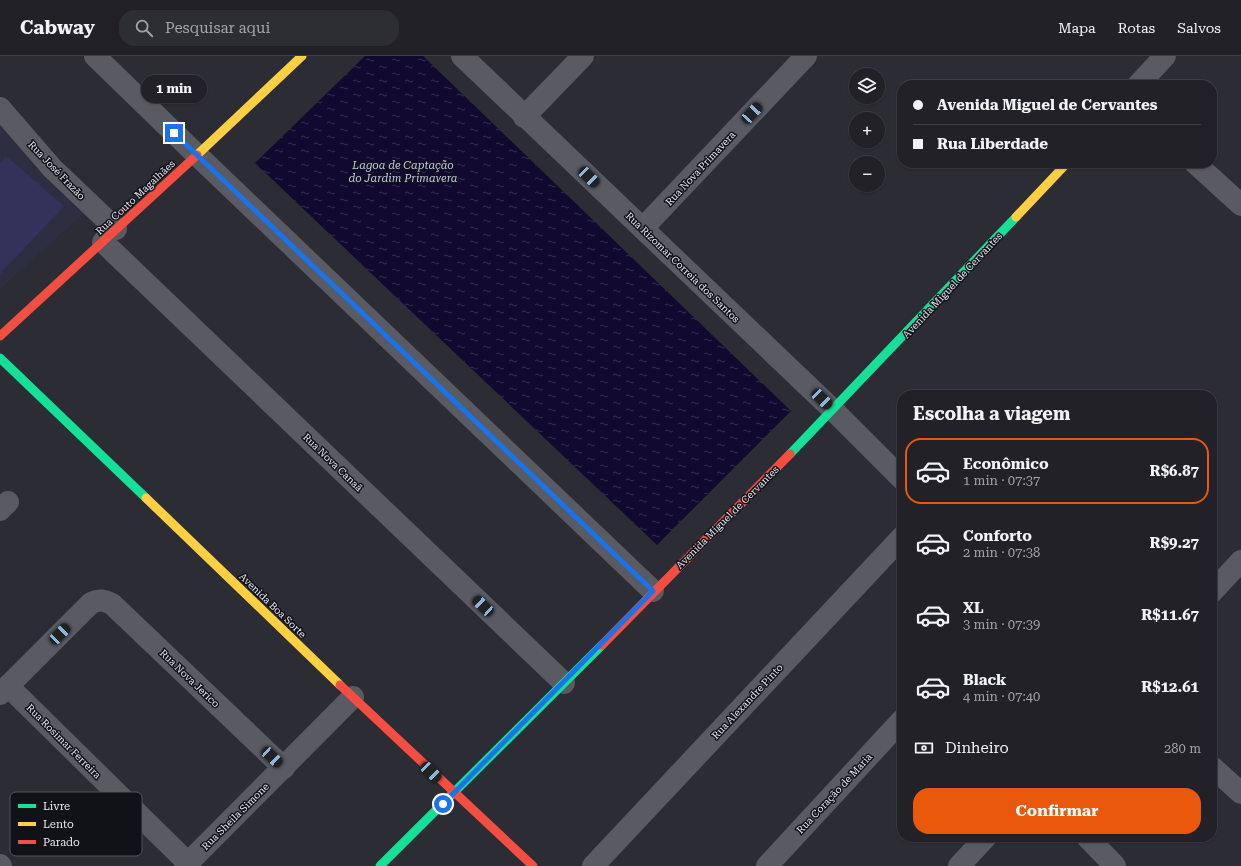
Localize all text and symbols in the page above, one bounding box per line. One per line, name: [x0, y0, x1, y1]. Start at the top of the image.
search box: [119, 10, 399, 46]
text: Cabway: [20, 16, 95, 39]
icon: search: [133, 17, 155, 39]
text: Pesquisar aqui: [165, 19, 270, 37]
text: Mapa: [1058, 20, 1096, 36]
text: Rotas: [1118, 20, 1155, 36]
text: Salvos: [1177, 20, 1221, 36]
map controls: [849, 68, 885, 192]
button: layers: [849, 68, 885, 104]
callout: 1 min: [141, 75, 207, 103]
text: 1 min: [156, 81, 192, 96]
text: Avenida Miguel de Cervantes: [937, 96, 1158, 114]
car: [739, 100, 765, 126]
button: +: [849, 112, 885, 148]
route end: [165, 124, 183, 142]
street label: Rua Nova Primavera: [663, 129, 738, 208]
text: Rua Liberdade: [937, 135, 1048, 153]
street label: Rua José Frazão: [26, 139, 87, 202]
button: −: [849, 156, 885, 192]
street label: Rua Couto Magalhães: [94, 158, 177, 237]
water label: Lagoa de Captação do Jardim Primavera: [348, 159, 458, 185]
car: [576, 164, 602, 190]
street label: Rua Rizomar Correia dos Santos: [624, 210, 742, 325]
street label: Avenida Miguel de Cervantes: [901, 230, 1004, 340]
car: [809, 386, 835, 412]
text: Escolha a viagem: [913, 403, 1070, 424]
street label: Rua Nova Canaã: [301, 431, 365, 494]
icon: car: [915, 453, 951, 489]
text: Econômico: [963, 455, 1049, 473]
text: R$6.87: [1150, 462, 1199, 480]
street label: Avenida Miguel de Cervantes: [674, 464, 781, 571]
text: 1 min · 07:37: [963, 473, 1040, 488]
icon: car: [915, 525, 951, 561]
text: Conforto: [963, 527, 1032, 545]
text: R$9.27: [1150, 534, 1199, 552]
text: 2 min · 07:38: [963, 545, 1040, 560]
street label: Avenida Boa Sorte: [237, 571, 309, 640]
car: [470, 593, 496, 619]
icon: car: [915, 597, 951, 633]
text: XL: [963, 599, 984, 617]
text: R$11.67: [1141, 606, 1199, 624]
text: 3 min · 07:39: [963, 617, 1040, 632]
car: [47, 621, 73, 647]
street label: Rua Nova Jerico: [158, 647, 222, 710]
street label: Rua Alexandre Pinto: [710, 662, 785, 741]
icon: car: [915, 669, 951, 705]
text: Black: [963, 671, 1006, 689]
text: R$12.61: [1141, 678, 1199, 696]
text: 4 min · 07:40: [963, 689, 1040, 704]
street label: Rua Rosimar Ferreira: [24, 702, 103, 781]
icon: cash: [913, 737, 935, 759]
text: Dinheiro: [945, 739, 1009, 757]
text: 280 m: [1164, 741, 1201, 756]
car: [259, 744, 285, 770]
street label: Rua Coração de Maria: [794, 751, 875, 836]
car: [418, 759, 444, 785]
street label: Rua Sheila Simone: [200, 780, 271, 852]
button: Confirmar: [913, 788, 1201, 834]
legend: [10, 792, 142, 856]
route start: [434, 795, 452, 813]
text: Livre: [43, 800, 70, 813]
text: Lento: [43, 818, 74, 831]
text: Parado: [43, 836, 80, 849]

